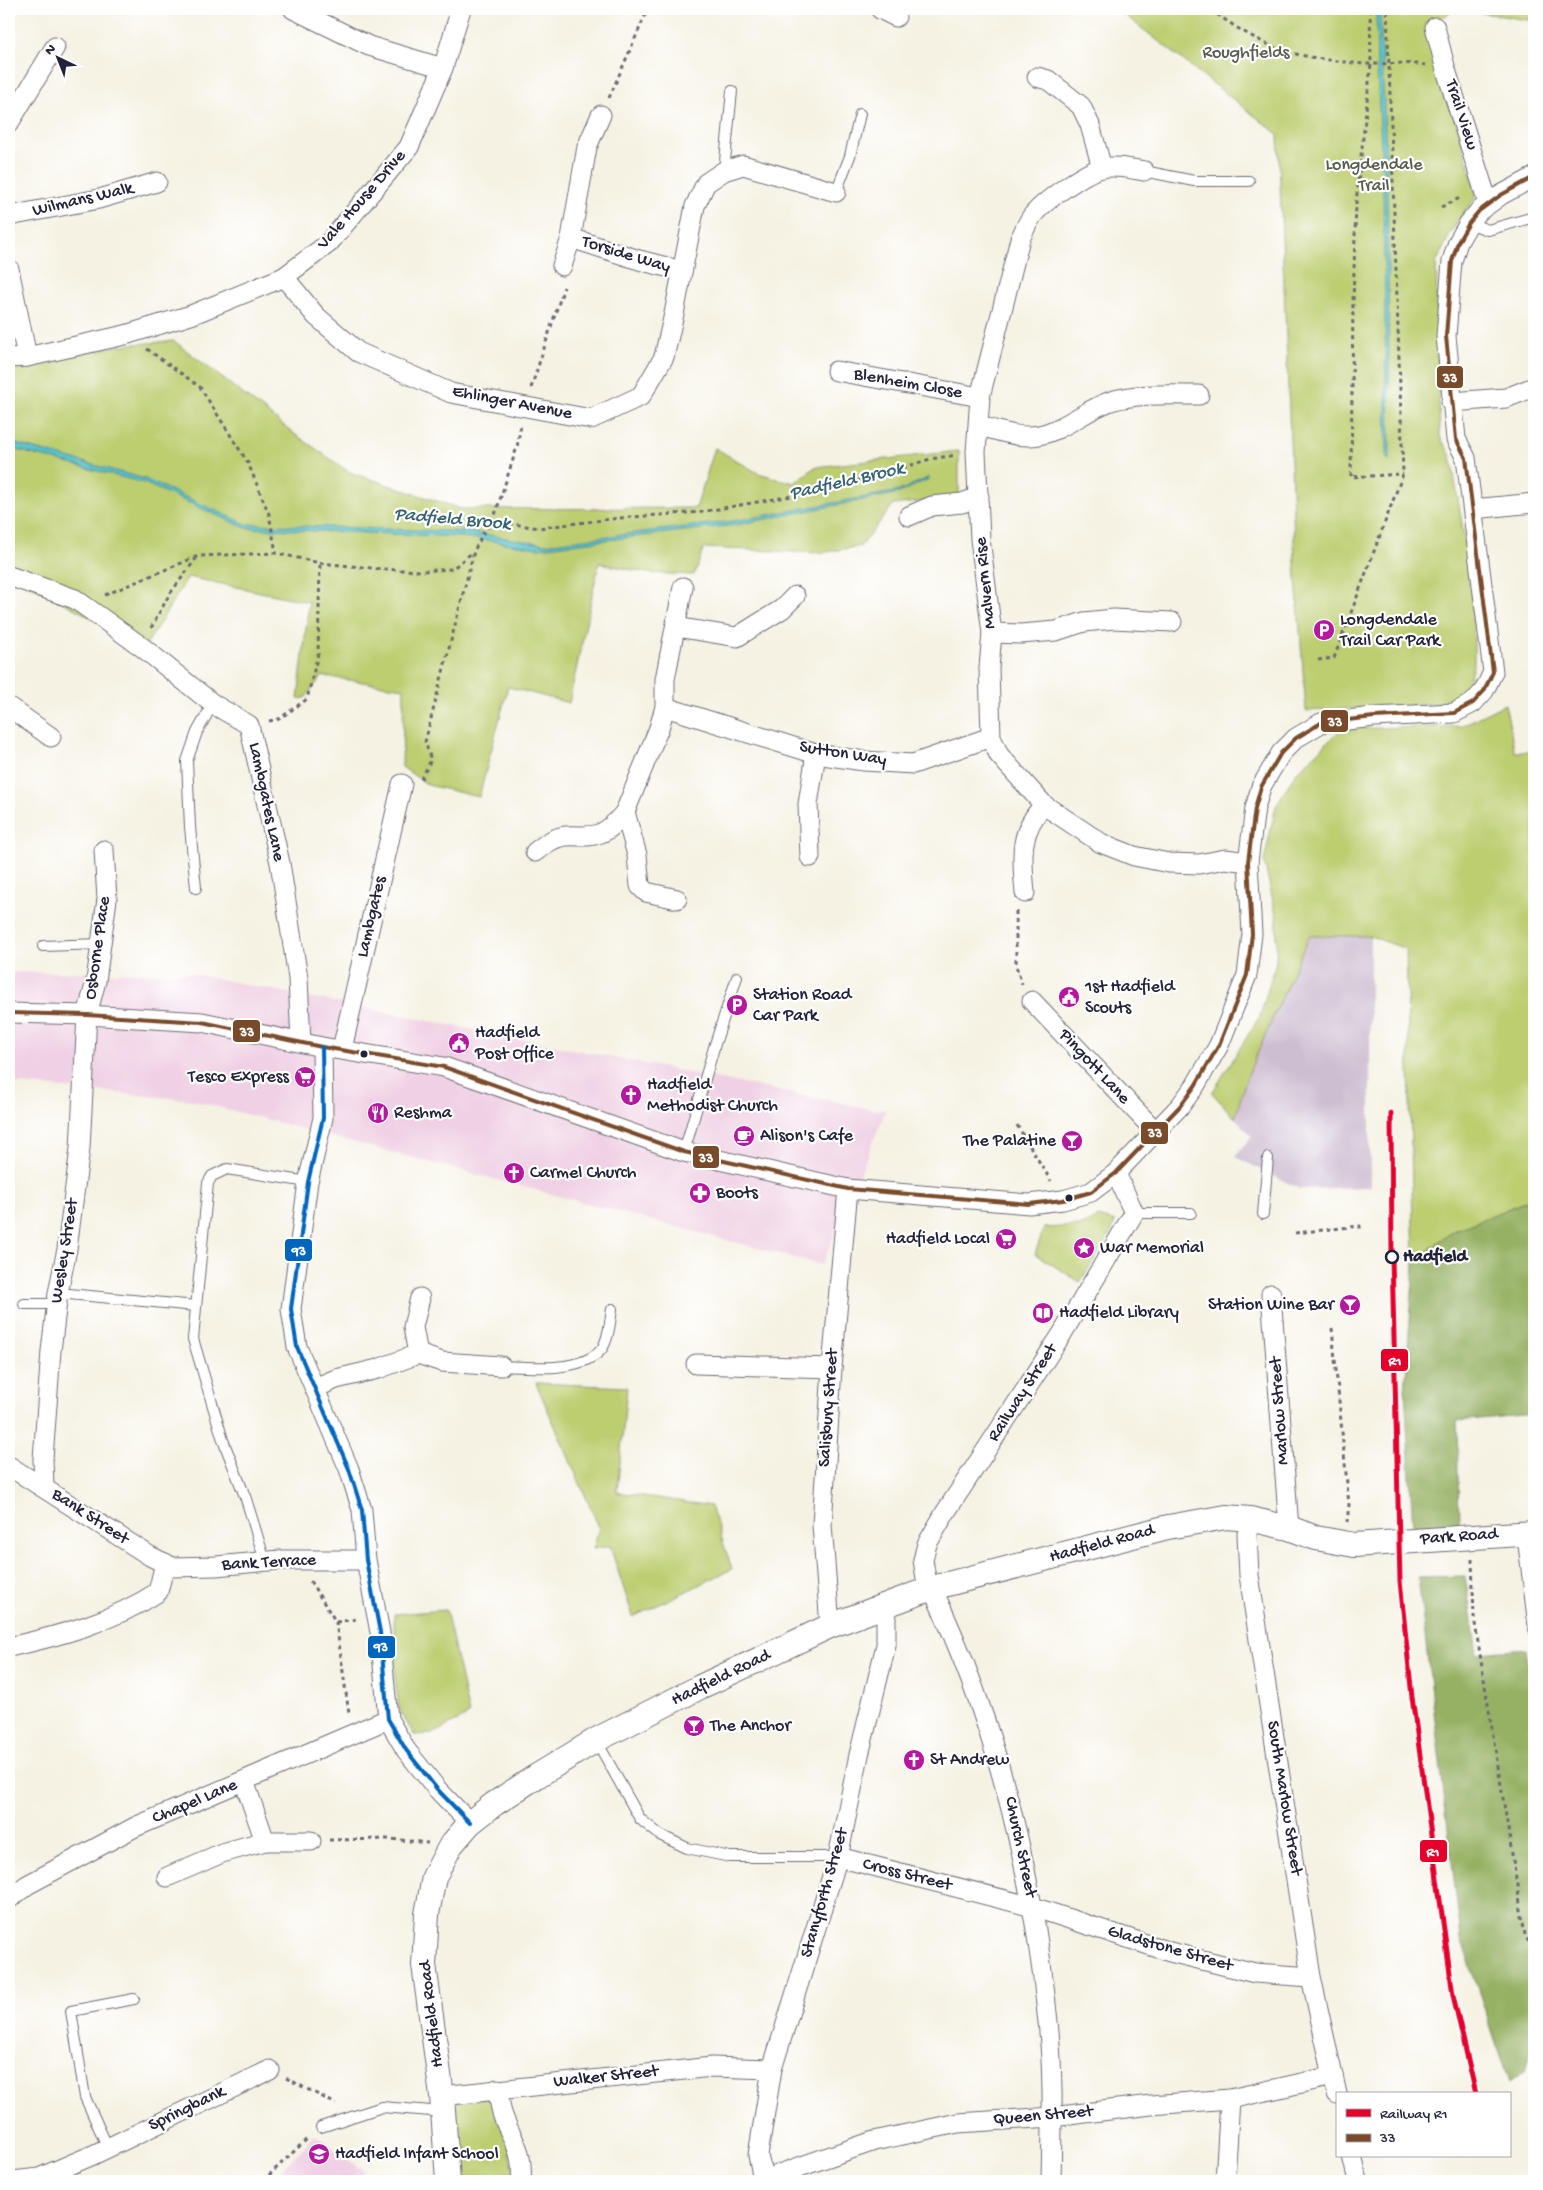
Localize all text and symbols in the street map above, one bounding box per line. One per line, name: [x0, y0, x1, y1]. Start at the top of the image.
north arrow: [32, 32, 82, 82]
text: N: [42, 41, 60, 60]
park label: Roughfields: [1203, 43, 1291, 64]
street label: Trail View: [1439, 76, 1482, 153]
street label: Vale House Drive: [312, 145, 411, 255]
park label: Longdendale Trail: [1326, 155, 1423, 197]
street label: Wilmans Walk: [31, 178, 137, 222]
street label: Torside Way: [578, 231, 673, 278]
street label: Blenheim Close: [851, 364, 965, 404]
line badge: 33: [1436, 365, 1464, 389]
text: 33: [1442, 371, 1457, 388]
street label: Ehlinger Avenue: [450, 381, 574, 425]
water label: Padfield Brook: [788, 457, 908, 506]
water label: Padfield Brook: [393, 503, 512, 537]
street label: Malvern Rise: [971, 535, 1001, 630]
place label: Longdendale Trail Car Park: [1339, 610, 1442, 652]
parking icon: Longdendale Trail Car Park: [1312, 618, 1336, 642]
line badge: 33: [1320, 709, 1349, 733]
text: 33: [1327, 715, 1342, 732]
street label: Sutton Way: [798, 737, 888, 771]
street label: Lambgates Lane: [243, 741, 289, 864]
street label: Lambgates: [353, 873, 392, 959]
street label: Osborne Place: [80, 894, 116, 1001]
place label: 1st Hadfield Scouts: [1084, 977, 1176, 1019]
place label: Station Road Car Park: [753, 985, 853, 1027]
public building icon: 1st Hadfield Scouts: [1057, 985, 1081, 1009]
parking icon: Station Road Car Park: [725, 993, 749, 1017]
line badge: 33: [232, 1019, 261, 1043]
place label: Hadfield Post Office: [474, 1023, 554, 1065]
street label: Pingott Lane: [1053, 1024, 1135, 1110]
text: 33: [239, 1025, 254, 1042]
public building icon: Hadfield Post Office: [447, 1031, 471, 1055]
unlabelled marker: [359, 1049, 369, 1059]
supermarket icon: Tesco Express: [293, 1065, 317, 1089]
place label: Tesco Express: [187, 1067, 290, 1088]
place label: Hadfield Methodist Church: [647, 1075, 778, 1117]
church icon: Hadfield Methodist Church: [619, 1083, 643, 1107]
restaurant icon: Reshma: [366, 1101, 390, 1125]
place label: Reshma: [394, 1103, 453, 1124]
line badge: 33: [1140, 1121, 1169, 1145]
cafe icon: Alison's Cafe: [732, 1124, 756, 1148]
place label: Alison's Cafe: [760, 1126, 854, 1147]
text: 33: [1147, 1126, 1162, 1143]
bar icon: The Palatine: [1060, 1129, 1084, 1153]
place label: The Palatine: [962, 1131, 1057, 1152]
line badge: 33: [692, 1145, 720, 1169]
text: 33: [698, 1151, 713, 1168]
church icon: Carmel Church: [502, 1161, 526, 1185]
place label: Carmel Church: [530, 1163, 637, 1184]
pharmacy icon: Boots: [688, 1181, 712, 1205]
place label: Boots: [715, 1183, 759, 1204]
unlabelled marker: [1064, 1193, 1074, 1203]
street label: Wesley Street: [46, 1196, 84, 1305]
supermarket icon: Hadfield Local: [994, 1227, 1018, 1251]
place label: Hadfield Local: [886, 1229, 990, 1250]
place icon: War Memorial: [1072, 1236, 1096, 1260]
line badge: 93: [284, 1238, 313, 1262]
place label: War Memorial: [1100, 1238, 1204, 1259]
text: 93: [291, 1244, 306, 1261]
place label: Hadfield: [1403, 1247, 1469, 1268]
marker: Hadfield: [1385, 1250, 1399, 1264]
bar icon: Station Wine Bar: [1338, 1293, 1362, 1317]
place label: Station Wine Bar: [1208, 1295, 1336, 1316]
library icon: Hadfield Library: [1031, 1301, 1055, 1325]
place label: Hadfield Library: [1059, 1303, 1179, 1324]
street label: Railway Street: [984, 1339, 1063, 1446]
street label: Salisbury Street: [814, 1347, 844, 1468]
line badge: R1: [1380, 1348, 1409, 1372]
text: R1: [1388, 1354, 1402, 1371]
street label: Marlow Street: [1266, 1355, 1294, 1466]
street label: Bank Street: [47, 1484, 134, 1551]
street label: Hadfield Road: [1047, 1520, 1158, 1568]
street label: Park Road: [1418, 1524, 1500, 1550]
street label: Bank Terrace: [220, 1550, 317, 1576]
line badge: 93: [367, 1635, 396, 1659]
text: 93: [373, 1640, 388, 1657]
street label: Hadfield Road: [668, 1644, 775, 1711]
bar icon: The Anchor: [682, 1714, 706, 1738]
place label: The Anchor: [709, 1716, 792, 1737]
street label: South Marlow Street: [1261, 1719, 1307, 1878]
church icon: St Andrew: [902, 1748, 926, 1772]
place label: St Andrew: [930, 1750, 1009, 1771]
street label: Chapel Lane: [149, 1774, 241, 1829]
street label: Church Street: [999, 1795, 1041, 1901]
street label: Stanyforth Street: [796, 1824, 854, 1960]
line badge: R1: [1419, 1839, 1448, 1863]
text: R1: [1426, 1845, 1440, 1862]
street label: Cross Street: [860, 1854, 955, 1897]
street label: Gladstone Street: [1105, 1921, 1237, 1977]
street label: Hadfield Road: [415, 1958, 449, 2069]
street label: Walker Street: [553, 2061, 661, 2093]
street label: Springbank: [145, 2081, 230, 2136]
legend: [1336, 2092, 1510, 2158]
street label: Queen Street: [992, 2101, 1095, 2131]
text: Railway R1: [1380, 2106, 1448, 2124]
text: 33: [1379, 2130, 1396, 2148]
school or university icon: Hadfield Infant School: [307, 2142, 331, 2166]
place label: Hadfield Infant School: [335, 2144, 499, 2165]

